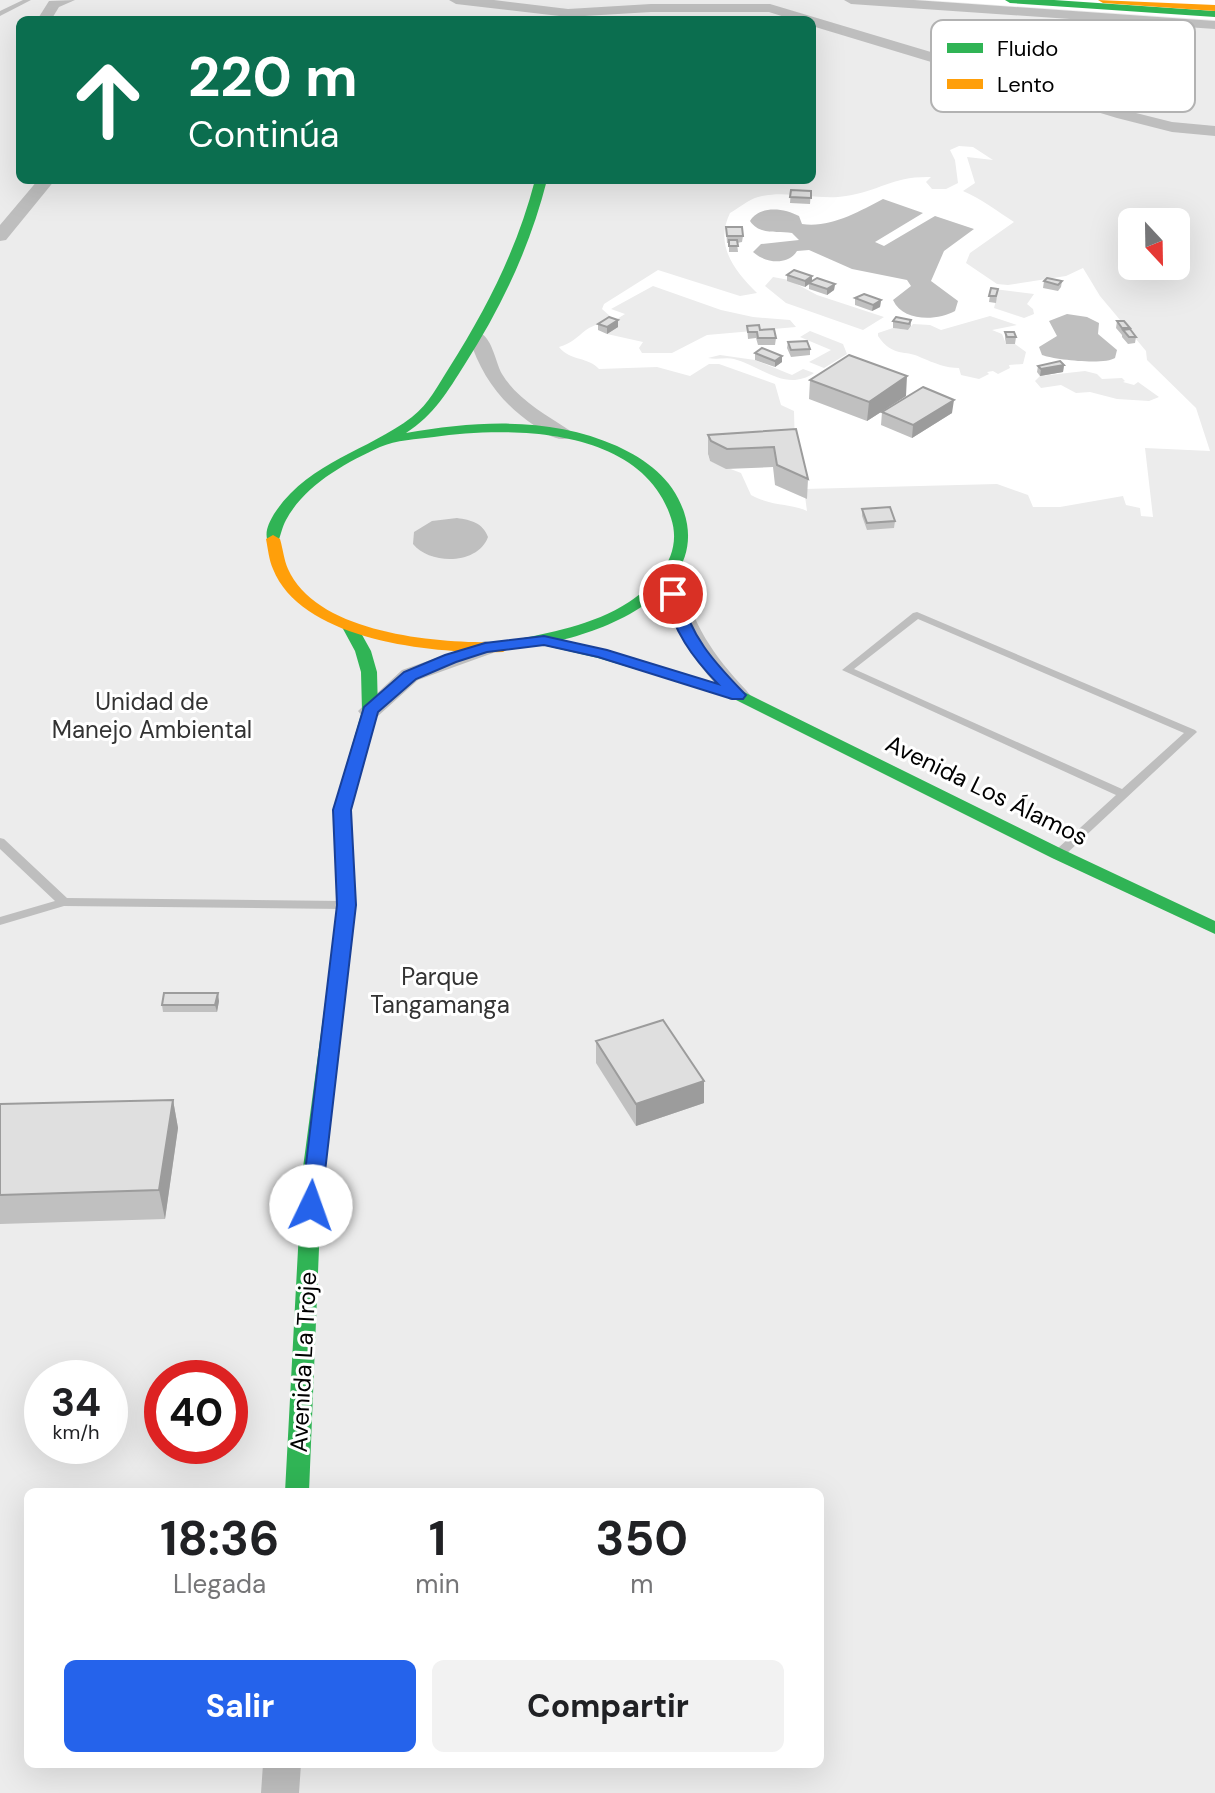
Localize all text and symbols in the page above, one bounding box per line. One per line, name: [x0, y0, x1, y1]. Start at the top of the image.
legend: [931, 20, 1195, 112]
text: Fluido: [997, 34, 1058, 63]
text: 220 m: [188, 40, 358, 113]
icon: ahead: [56, 48, 160, 152]
text: Lento: [997, 70, 1055, 99]
text: Continúa: [188, 111, 339, 158]
north arrow: [1118, 208, 1190, 280]
map controls: [1118, 208, 1190, 280]
pin: [639, 560, 707, 628]
icon: arrive: [651, 572, 695, 616]
park label: Unidad de Manejo Ambiental: [52, 686, 252, 745]
street label: Avenida Los Álamos: [881, 728, 1093, 852]
park label: Parque Tangamanga: [370, 961, 510, 1020]
position arrow: [269, 1164, 353, 1248]
street label: Avenida La Troje: [283, 1271, 323, 1453]
speed limit sign: 40: [144, 1360, 248, 1464]
text: 34: [51, 1376, 101, 1428]
text: km/h: [52, 1419, 100, 1445]
text: 18:36: [160, 1507, 279, 1570]
text: 1: [429, 1507, 446, 1570]
text: 350: [596, 1507, 688, 1570]
text: Llegada: [173, 1567, 266, 1601]
text: min: [415, 1567, 460, 1601]
text: m: [630, 1567, 653, 1601]
button: Salir: [64, 1660, 416, 1752]
button: Compartir: [432, 1660, 784, 1752]

